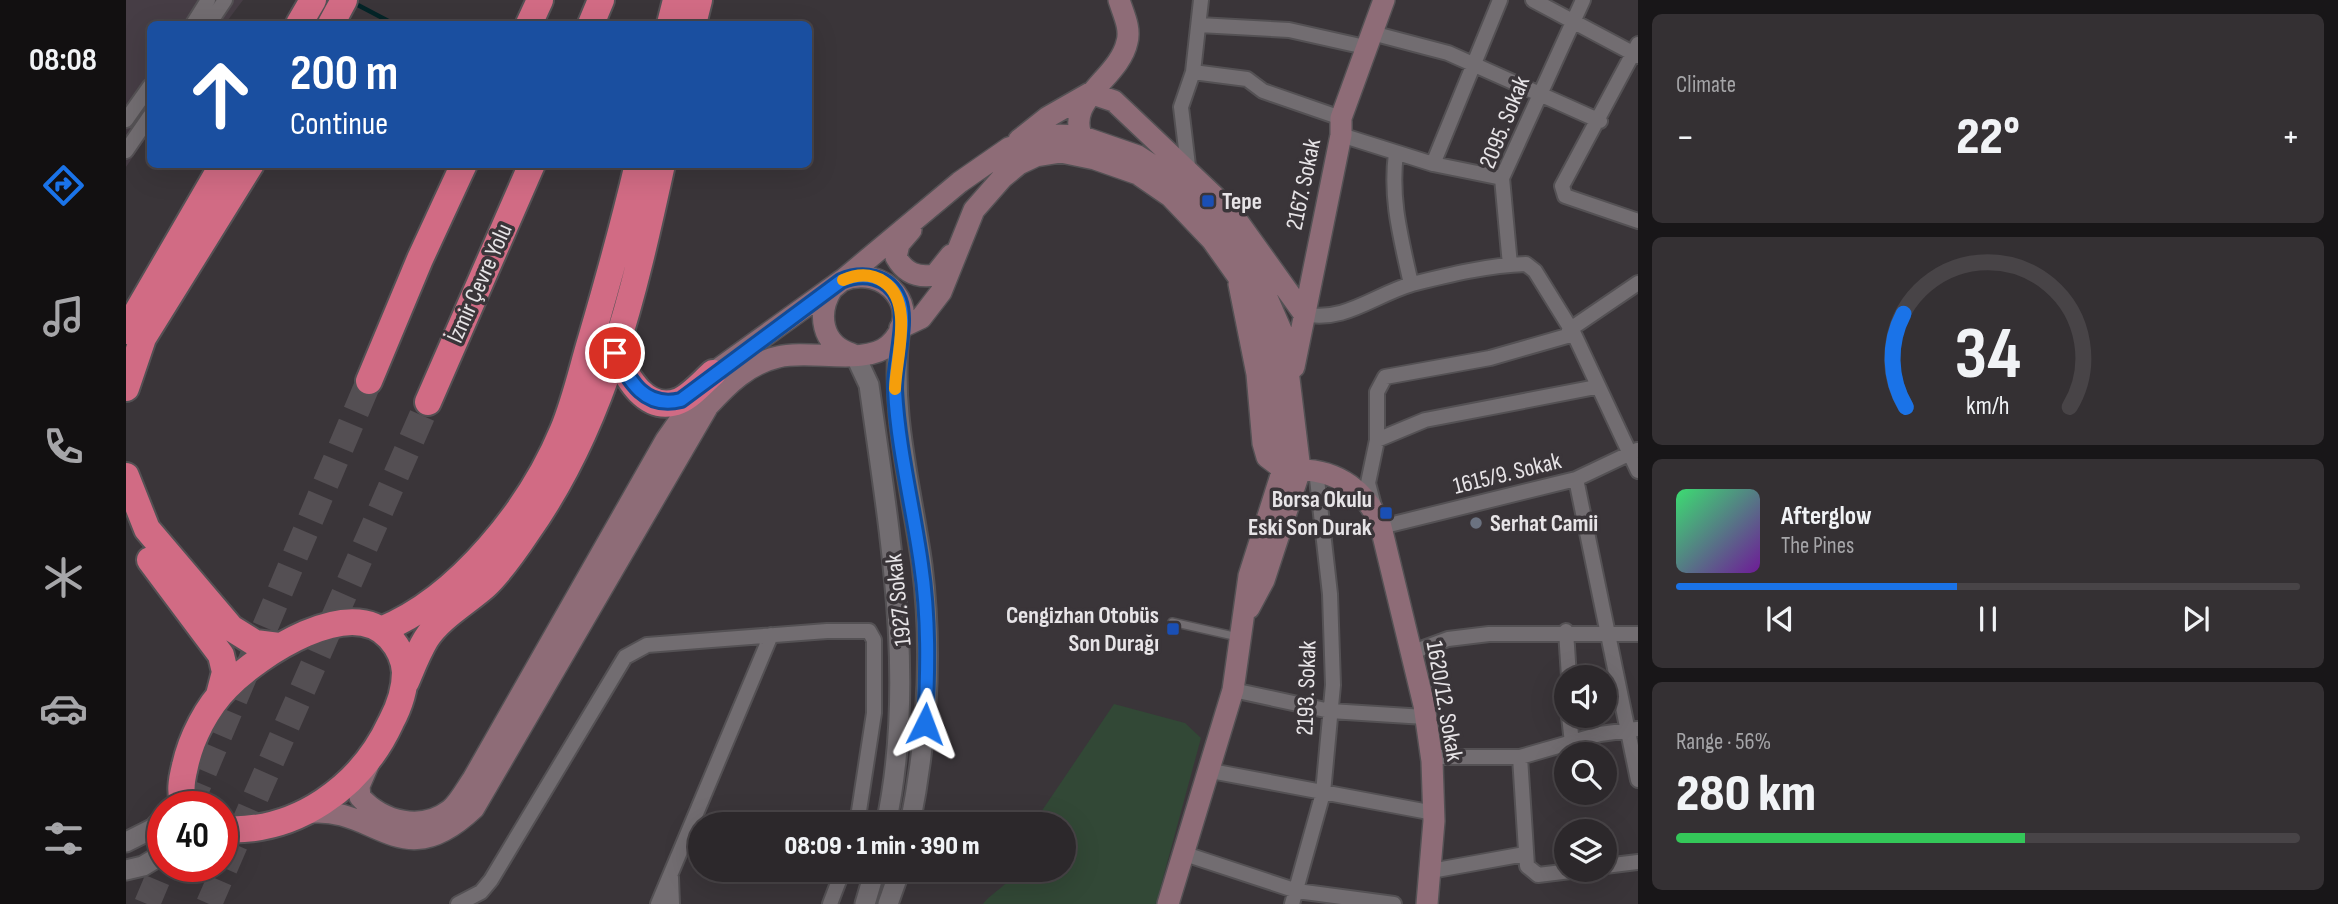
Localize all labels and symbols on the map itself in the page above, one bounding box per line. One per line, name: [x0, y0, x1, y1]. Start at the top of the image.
street label: 2095. Sokak: [1473, 72, 1536, 173]
street label: 2167. Sokak: [1280, 136, 1327, 232]
place label: Tepe: [1222, 187, 1262, 216]
marker: Tepe: [1200, 193, 1216, 209]
street label: İzmir Çevre Yolu: [440, 219, 519, 347]
pin: [585, 323, 645, 383]
street label: 1615/9. Sokak: [1450, 446, 1564, 501]
place label: Borsa Okulu Eski Son Durak: [1248, 485, 1372, 542]
marker: Borsa Okulu Eski Son Durak: [1378, 505, 1394, 521]
place label: Serhat Camii: [1490, 509, 1598, 538]
marker: Serhat Camii: [1468, 515, 1484, 531]
street label: 1927. Sokak: [879, 552, 918, 647]
place label: Cengizhan Otobüs Son Durağı: [1006, 601, 1159, 658]
marker: Cengizhan Otobüs Son Durağı: [1165, 621, 1181, 637]
street label: 1620/12. Sokak: [1420, 639, 1469, 763]
street label: 2193. Sokak: [1290, 640, 1323, 736]
position arrow: [888, 687, 962, 761]
speed limit sign: 40: [147, 791, 238, 882]

